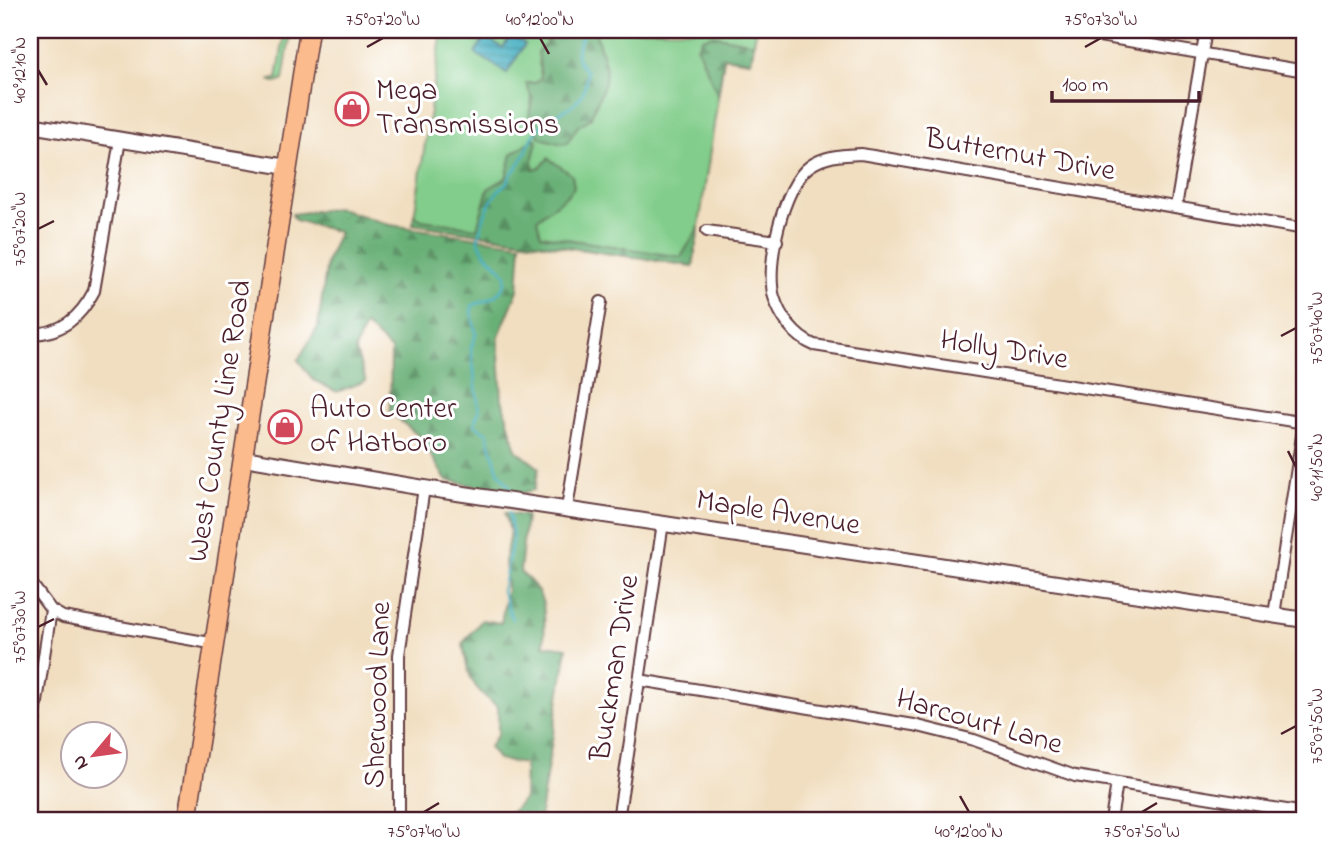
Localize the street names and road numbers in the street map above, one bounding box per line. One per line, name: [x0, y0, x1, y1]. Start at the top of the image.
street label: Butternut Drive: [921, 117, 1119, 194]
street label: West County Line Road: [177, 277, 265, 565]
street label: Holly Drive: [937, 319, 1072, 383]
street label: Maple Avenue: [693, 479, 864, 549]
street label: Buckman Drive: [579, 571, 653, 765]
street label: Sherwood Lane: [354, 600, 404, 789]
street label: Harcourt Lane: [891, 678, 1068, 768]

